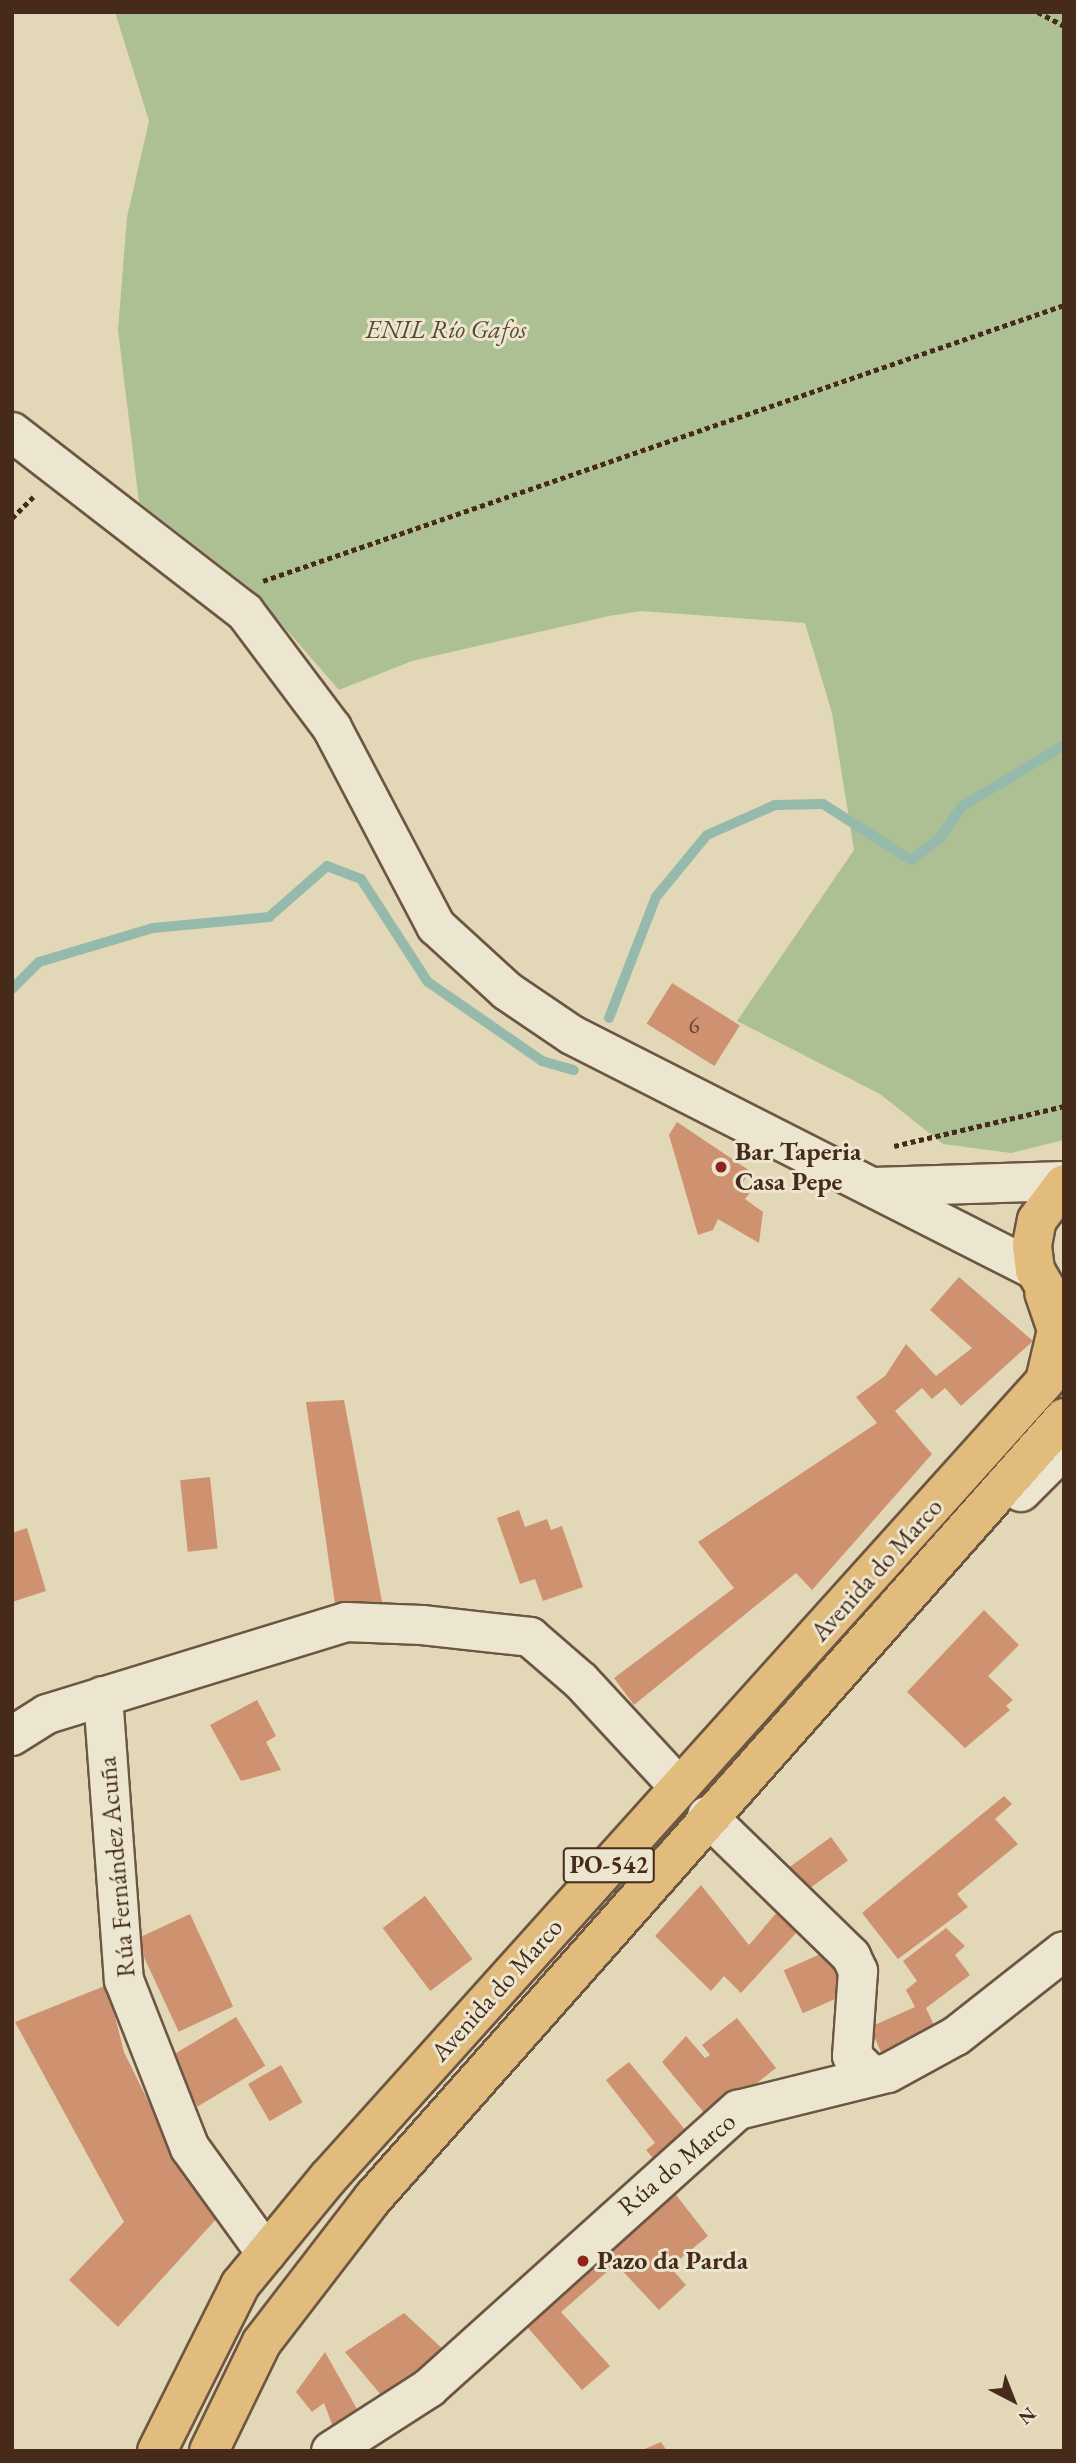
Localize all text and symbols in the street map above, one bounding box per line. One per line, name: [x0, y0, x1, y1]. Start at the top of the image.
park label: ENIL Río Gafos: [366, 314, 526, 346]
house number: 6: [688, 1011, 700, 1039]
place label: Bar Taperia Casa Pepe: [735, 1136, 861, 1198]
marker: Bar Taperia Casa Pepe: [713, 1159, 729, 1175]
street label: Avenida do Marco: [805, 1492, 949, 1648]
street label: Rúa Fernández Acuña: [92, 1755, 142, 1979]
road number: PO-542: [562, 1844, 656, 1886]
street label: Avenida do Marco: [425, 1912, 569, 2068]
street label: Rúa do Marco: [612, 2106, 742, 2222]
place label: Pazo da Parda: [597, 2245, 748, 2277]
marker: Pazo da Parda: [575, 2253, 591, 2269]
north arrow: [978, 2365, 1048, 2435]
text: N: [1013, 2402, 1041, 2430]

